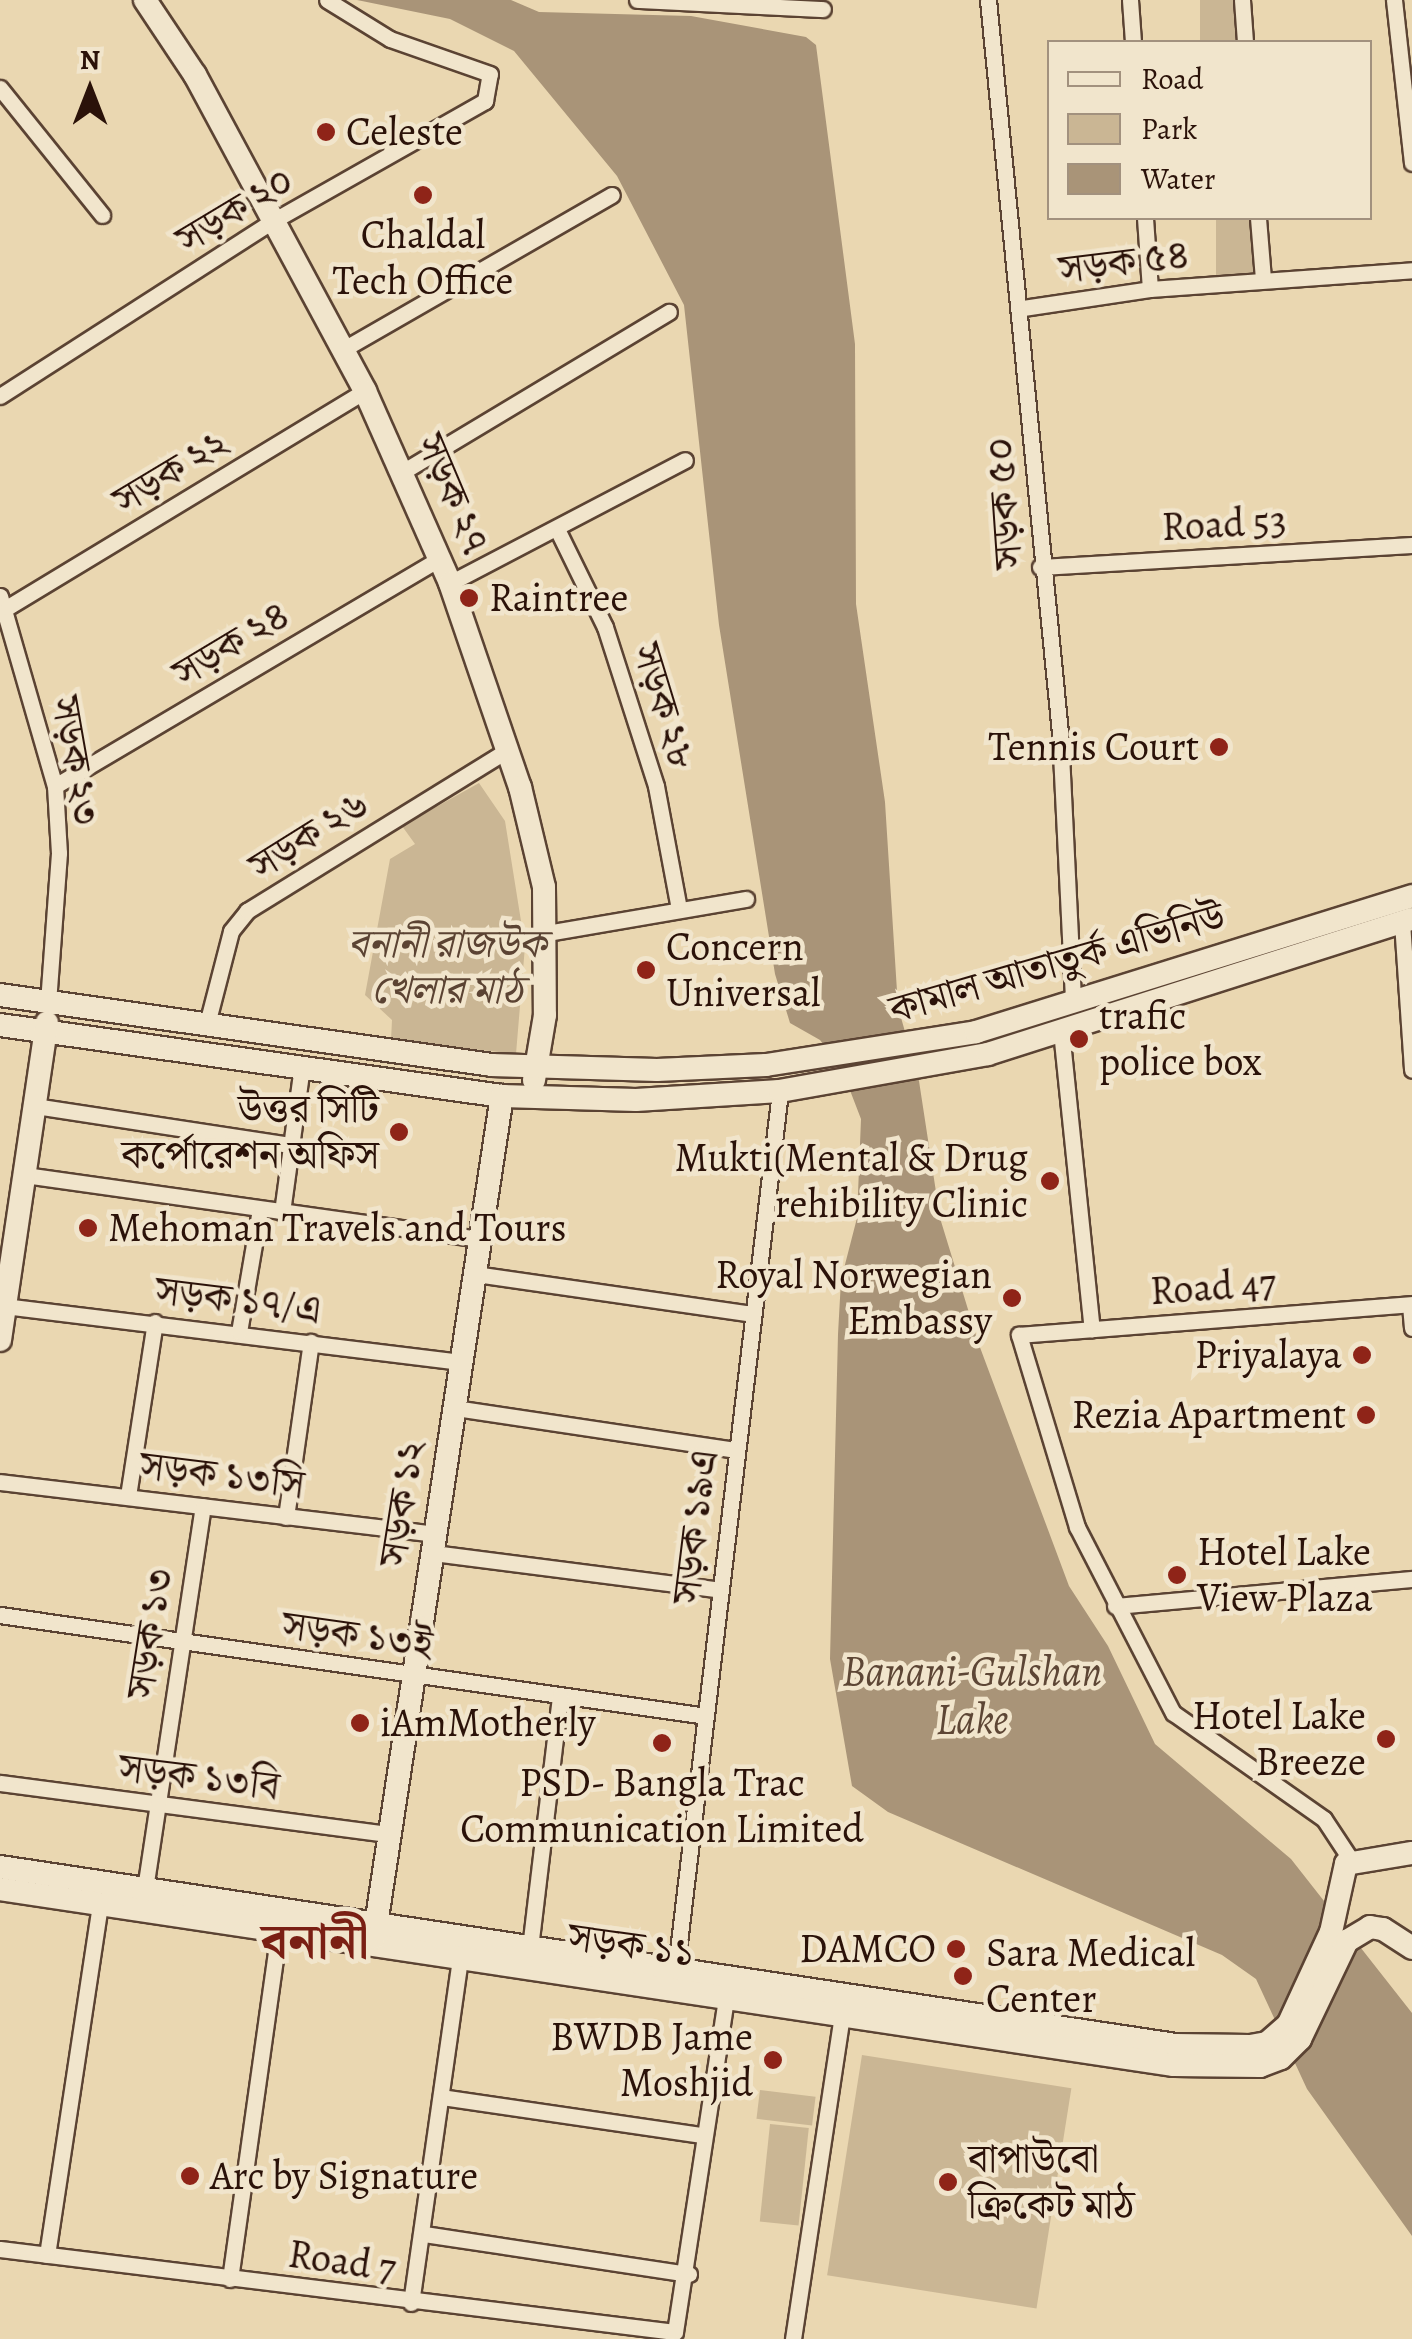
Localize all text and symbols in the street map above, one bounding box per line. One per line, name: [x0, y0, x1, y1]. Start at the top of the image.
north arrow: [40, 40, 140, 140]
legend: [1047, 40, 1372, 220]
text: N: [80, 41, 100, 79]
text: Road: [1141, 59, 1203, 99]
place label: Celeste: [346, 108, 463, 156]
text: Park: [1141, 109, 1197, 149]
marker: Celeste: [315, 121, 337, 143]
street label: সড়ক ২০: [167, 156, 303, 264]
text: Water: [1141, 159, 1215, 199]
marker: Chaldal Tech Office: [412, 184, 434, 206]
place label: Chaldal Tech Office: [332, 211, 514, 305]
street label: সড়ক ৫৪: [1056, 230, 1192, 294]
street label: সড়ক ২২: [104, 419, 236, 525]
street label: সড়ক ২৭: [406, 426, 500, 562]
street label: সড়ক ৫০: [975, 435, 1033, 571]
street label: Road 53: [1160, 497, 1288, 551]
place label: Raintree: [489, 574, 628, 622]
marker: Raintree: [458, 587, 480, 609]
street label: সড়ক ২৪: [164, 591, 298, 697]
street label: সড়ক ২৮: [622, 637, 706, 775]
street label: সড়ক ২৩: [41, 692, 111, 830]
place label: Tennis Court: [988, 723, 1199, 771]
marker: Tennis Court: [1208, 736, 1230, 758]
street label: সড়ক ২৬: [240, 780, 378, 890]
street label: কামাল আতাতুর্ক এভিনিউ: [884, 892, 1230, 1034]
park label: বনানী রাজউক খেলার মাঠ: [348, 920, 546, 1014]
place label: Concern Universal: [666, 923, 821, 1017]
marker: Concern Universal: [635, 959, 657, 981]
place label: trafic police box: [1099, 992, 1262, 1086]
marker: trafic police box: [1068, 1028, 1090, 1050]
place label: উত্তর সিটি কর্পোরেশন অফিস: [121, 1085, 379, 1179]
marker: উত্তর সিটি কর্পোরেশন অফিস: [388, 1121, 410, 1143]
place label: Mukti(Mental & Drug rehibility Clinic: [674, 1134, 1028, 1228]
marker: Mukti(Mental & Drug rehibility Clinic: [1037, 1168, 1063, 1194]
place label: Mehoman Travels and Tours: [108, 1204, 567, 1252]
marker: Mehoman Travels and Tours: [77, 1217, 99, 1239]
place label: Royal Norwegian Embassy: [715, 1251, 992, 1345]
street label: Road 47: [1148, 1259, 1278, 1315]
street label: সড়ক ১৭/এ: [152, 1266, 324, 1334]
marker: Royal Norwegian Embassy: [1001, 1287, 1023, 1309]
place label: Priyalaya: [1194, 1331, 1342, 1379]
marker: Priyalaya: [1351, 1344, 1373, 1366]
place label: Rezia Apartment: [1071, 1391, 1346, 1439]
marker: Rezia Apartment: [1355, 1404, 1377, 1426]
street label: সড়ক ১২: [368, 1438, 436, 1570]
street label: সড়ক ১৩সি: [137, 1441, 307, 1509]
street label: সড়ক ১৯এ: [662, 1447, 728, 1607]
place label: Hotel Lake View Plaza: [1197, 1528, 1373, 1622]
street label: সড়ক ১৩: [116, 1564, 184, 1702]
marker: Hotel Lake View Plaza: [1166, 1564, 1188, 1586]
street label: সড়ক ১৩ই: [279, 1601, 435, 1669]
water label: Banani-Gulshan Lake: [842, 1646, 1102, 1744]
place label: Hotel Lake Breeze: [1192, 1692, 1366, 1786]
place label: iAmMotherly: [380, 1699, 596, 1747]
marker: iAmMotherly: [349, 1712, 371, 1734]
marker: Hotel Lake Breeze: [1375, 1728, 1397, 1750]
marker: PSD- Bangla Trac Communication Limited: [651, 1732, 673, 1754]
street label: সড়ক ১৩বি: [116, 1743, 282, 1811]
place label: PSD- Bangla Trac Communication Limited: [460, 1759, 864, 1853]
district label: বনানী: [261, 1912, 369, 1972]
street label: সড়ক ১১: [565, 1912, 697, 1978]
place label: DAMCO: [799, 1925, 936, 1973]
place label: Sara Medical Center: [986, 1929, 1195, 2023]
marker: DAMCO: [945, 1938, 967, 1960]
marker: Sara Medical Center: [950, 1963, 976, 1989]
place label: BWDB Jame Moshjid: [550, 2013, 753, 2107]
marker: BWDB Jame Moshjid: [762, 2049, 784, 2071]
place label: বাপাউবো ক্রিকেট মাঠ: [968, 2135, 1135, 2229]
place label: Arc by Signature: [210, 2152, 478, 2200]
marker: Arc by Signature: [179, 2165, 201, 2187]
marker: বাপাউবো ক্রিকেট মাঠ: [937, 2171, 959, 2193]
street label: Road 7: [285, 2230, 399, 2292]

